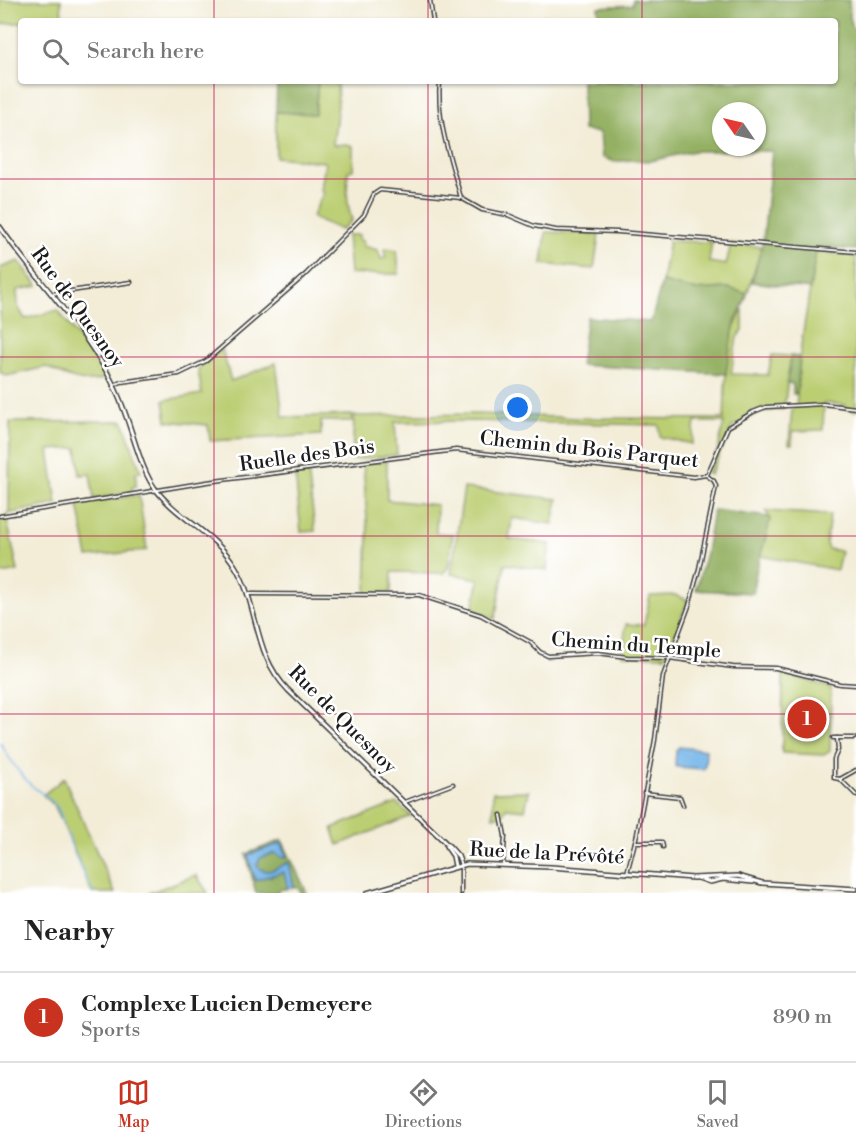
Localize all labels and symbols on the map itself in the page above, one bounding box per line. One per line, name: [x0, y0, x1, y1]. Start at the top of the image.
north arrow: [712, 102, 766, 156]
street label: Rue de Quesnoy: [25, 243, 129, 374]
your location: [503, 393, 532, 422]
street label: Chemin du Bois Parquet: [478, 426, 700, 474]
street label: Ruelle des Bois: [238, 434, 376, 478]
street label: Chemin du Temple: [550, 628, 722, 664]
street label: Rue de Quesnoy: [282, 660, 402, 780]
pin: 1: [788, 696, 826, 742]
street label: Rue de la Prévôté: [469, 837, 625, 871]

